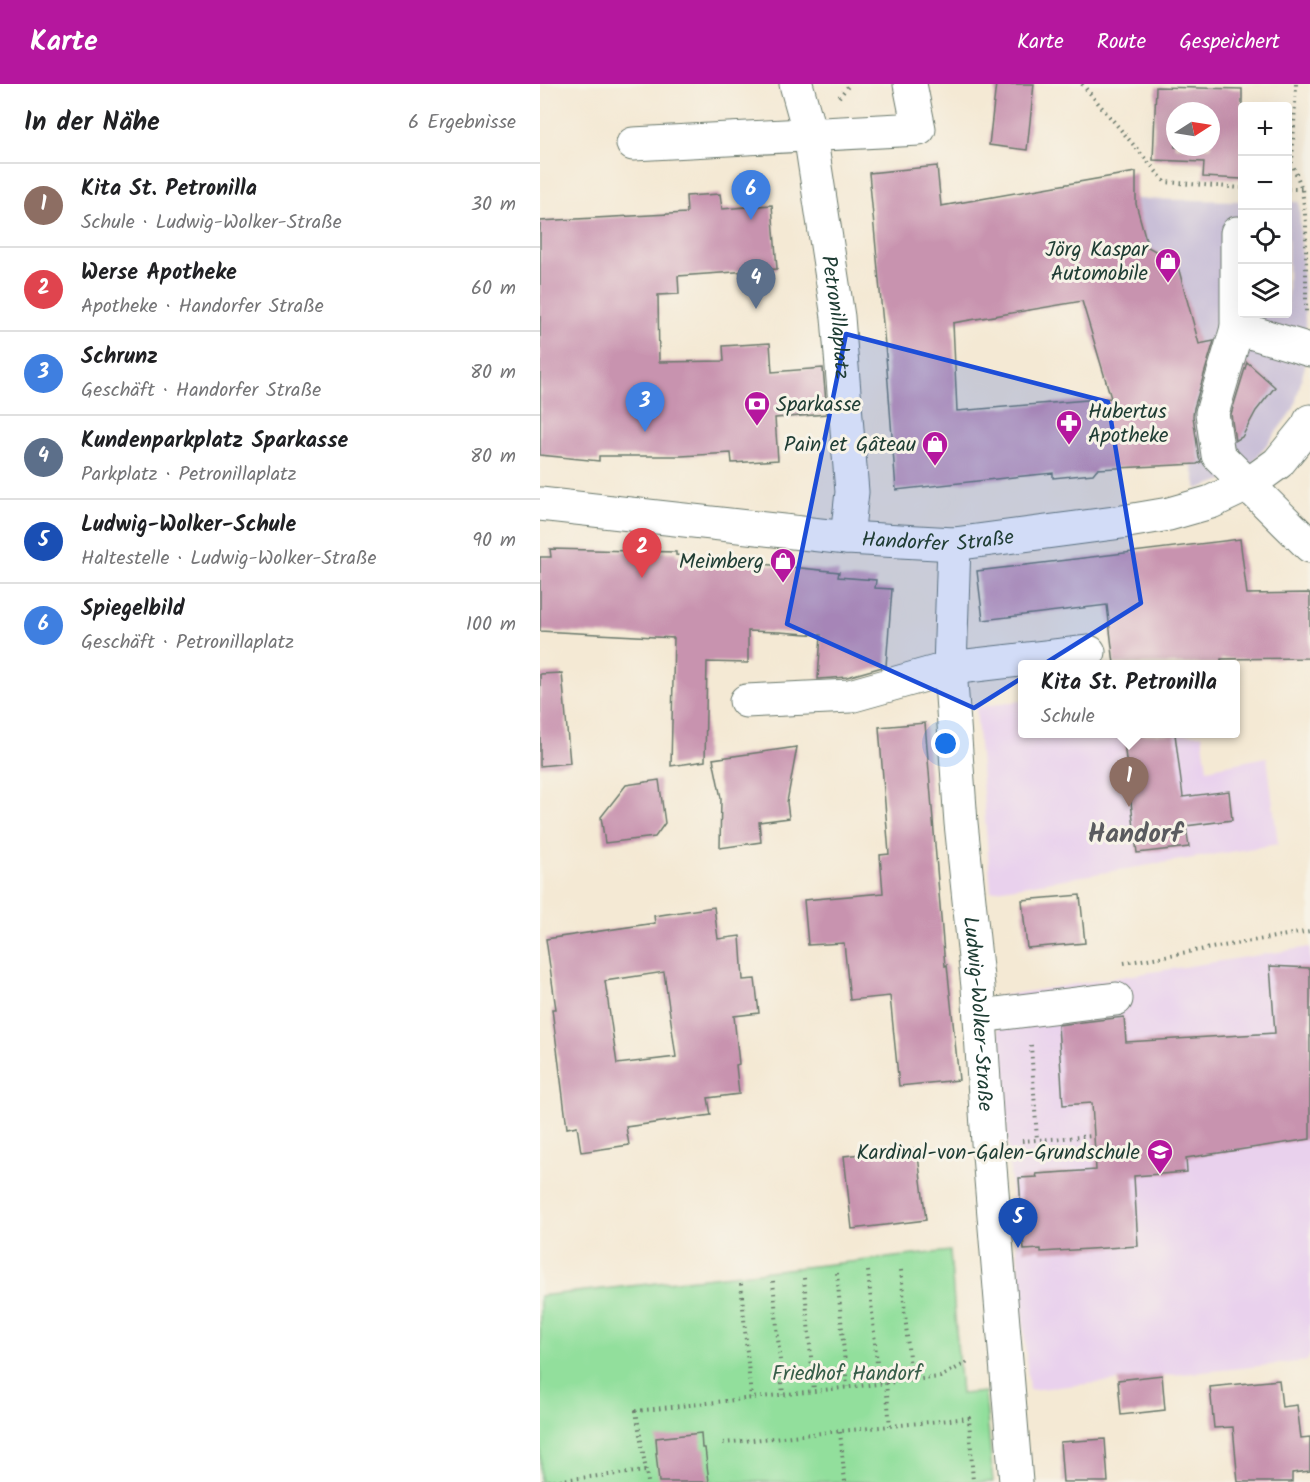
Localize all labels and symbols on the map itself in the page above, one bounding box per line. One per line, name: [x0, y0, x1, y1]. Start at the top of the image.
north arrow: [1166, 102, 1220, 156]
pin: 6: [732, 170, 770, 220]
place label: Jörg Kaspar Automobile: [1045, 234, 1149, 291]
shop icon: Jörg Kaspar Automobile: [1153, 246, 1183, 284]
street label: Petronillaplatz: [811, 253, 858, 380]
pin: 4: [736, 260, 776, 309]
pin: 3: [626, 382, 664, 432]
bank icon: Sparkasse: [742, 389, 772, 427]
place label: Sparkasse: [776, 389, 862, 422]
place label: Hubertus Apotheke: [1088, 396, 1169, 453]
pharmacy icon: Hubertus Apotheke: [1054, 408, 1084, 446]
place label: Pain et Gâteau: [784, 429, 916, 462]
shop icon: Pain et Gâteau: [920, 429, 950, 467]
street label: Handorfer Straße: [861, 521, 1017, 562]
pin: 2: [622, 528, 662, 578]
place label: Meimberg: [679, 546, 764, 579]
shop icon: Meimberg: [768, 546, 798, 584]
your location: [931, 729, 960, 758]
pin: 1: [1110, 758, 1148, 807]
district label: Handorf: [1088, 813, 1185, 856]
street label: Ludwig-Wolker-Straße: [953, 915, 1001, 1113]
place label: Kardinal-von-Galen-Grundschule: [856, 1137, 1141, 1170]
school or university icon: Kardinal-von-Galen-Grundschule: [1145, 1137, 1175, 1175]
pin: 5: [998, 1198, 1038, 1248]
park label: Friedhof Handorf: [772, 1358, 924, 1391]

